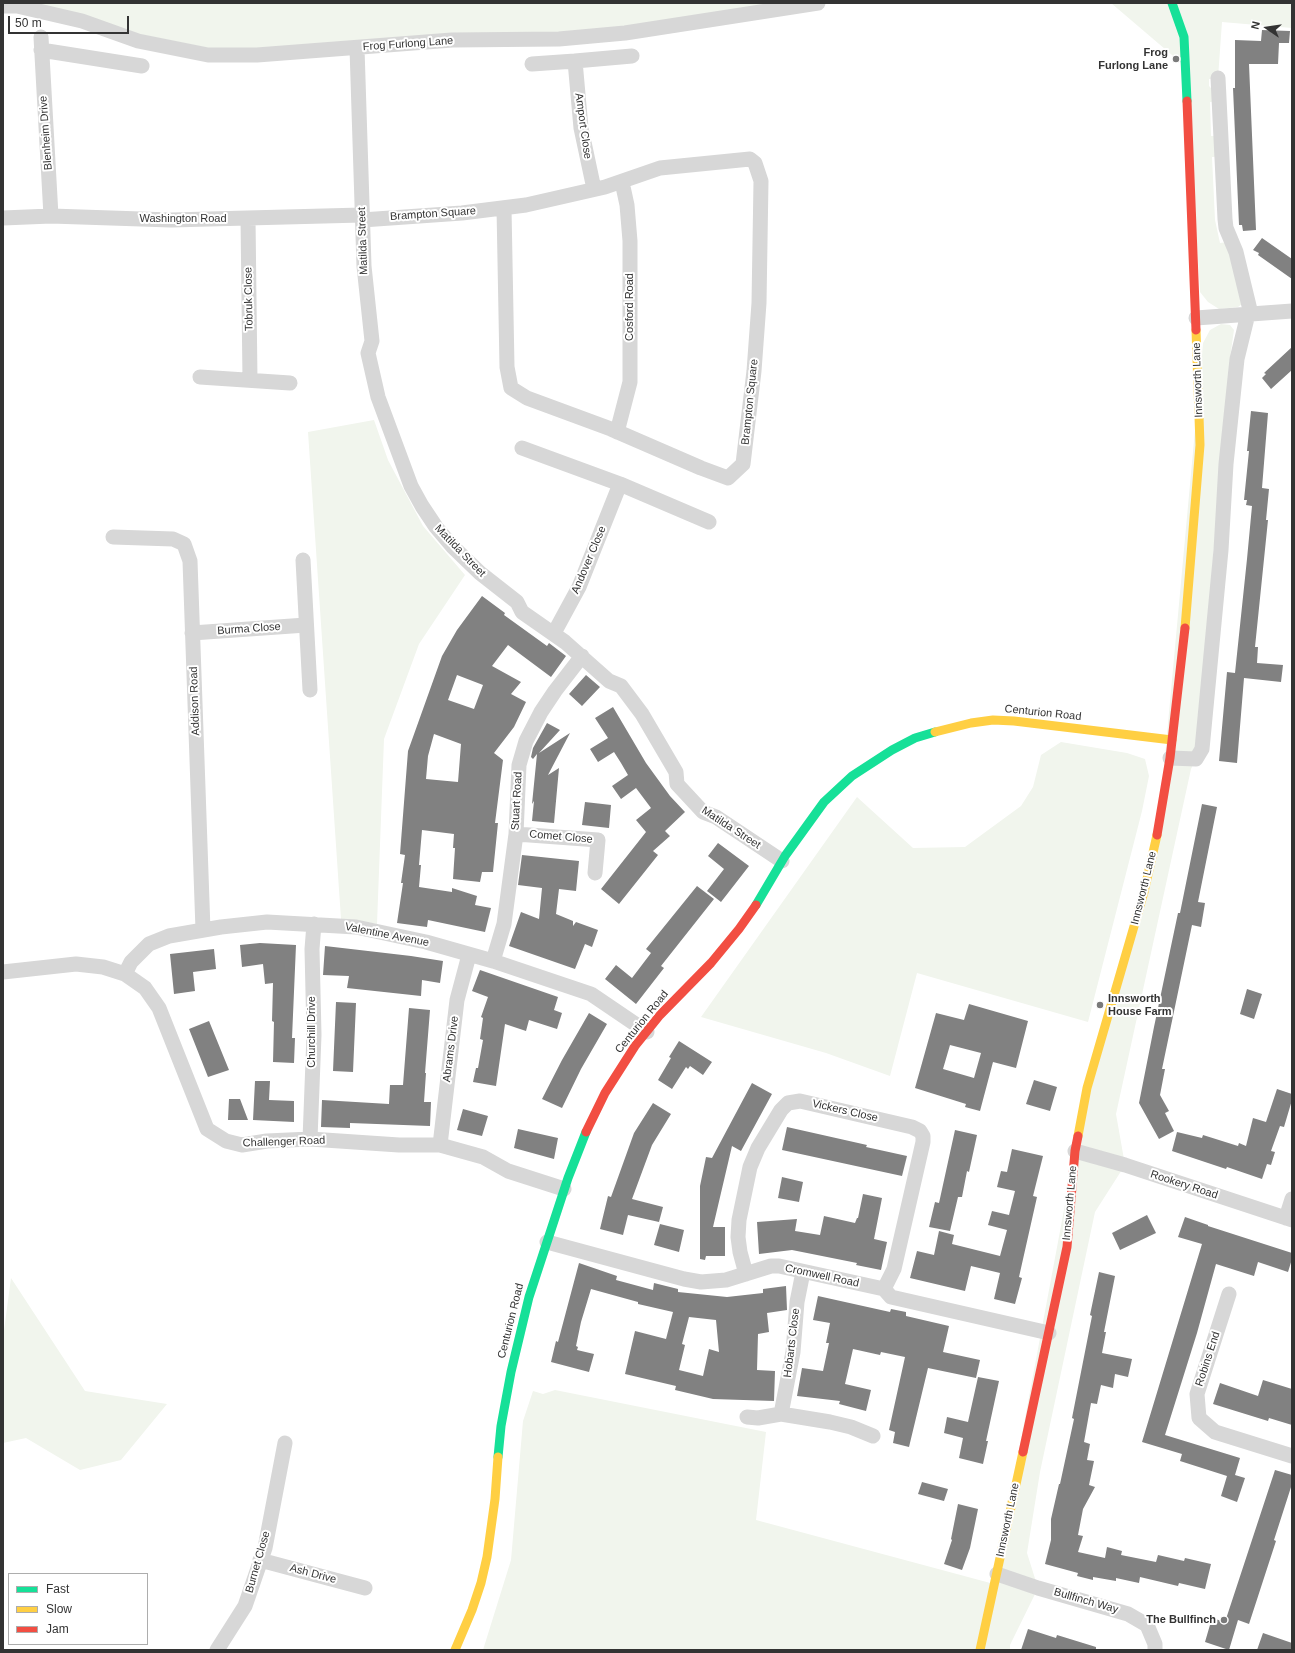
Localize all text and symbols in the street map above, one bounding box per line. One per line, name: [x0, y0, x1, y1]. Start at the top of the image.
scale bar: [10, 8, 131, 34]
north arrow: [1247, 8, 1287, 48]
text: 50 m: [15, 16, 42, 30]
text: N: [1249, 20, 1262, 31]
street label: Frog Furlong Lane: [362, 34, 454, 54]
place label: Frog Furlong Lane: [1098, 46, 1168, 72]
marker: Frog Furlong Lane: [1171, 54, 1181, 64]
street label: Amport Close: [572, 92, 594, 160]
street label: Blenheim Drive: [37, 95, 55, 171]
street label: Brampton Square: [390, 204, 476, 224]
street label: Matilda Street: [355, 207, 371, 275]
street label: Washington Road: [139, 212, 227, 226]
street label: Tobruk Close: [242, 267, 256, 331]
street label: Cosford Road: [623, 273, 637, 341]
street label: Innsworth Lane: [1190, 342, 1206, 418]
street label: Brampton Square: [739, 358, 761, 446]
street label: Matilda Street: [432, 522, 488, 580]
street label: Andover Close: [569, 524, 609, 596]
street label: Burma Close: [217, 620, 281, 638]
street label: Addison Road: [187, 666, 203, 736]
street label: Centurion Road: [1004, 702, 1082, 724]
street label: Stuart Road: [509, 771, 525, 831]
street label: Matilda Street: [699, 804, 763, 852]
street label: Comet Close: [529, 828, 593, 846]
street label: Innsworth Lane: [1128, 850, 1160, 926]
street label: Valentine Avenue: [344, 920, 430, 950]
street label: Centurion Road: [613, 988, 671, 1056]
place label: Innsworth House Farm: [1108, 992, 1172, 1018]
street label: Churchill Drive: [305, 996, 319, 1068]
marker: Innsworth House Farm: [1095, 1000, 1105, 1010]
street label: Abrams Drive: [440, 1015, 462, 1083]
street label: Vickers Close: [811, 1097, 879, 1125]
street label: Challenger Road: [243, 1134, 325, 1150]
street label: Innsworth Lane: [1060, 1165, 1080, 1241]
street label: Rookery Road: [1149, 1168, 1219, 1202]
street label: Cromwell Road: [784, 1262, 860, 1290]
street label: Centurion Road: [495, 1282, 527, 1360]
street label: Hobarts Close: [781, 1308, 803, 1378]
street label: Robins End: [1193, 1330, 1223, 1388]
street label: Innsworth Lane: [994, 1482, 1022, 1558]
street label: Burnet Close: [243, 1530, 273, 1594]
street label: Ash Drive: [288, 1561, 338, 1587]
legend: [8, 1573, 148, 1645]
text: Fast: [46, 1582, 69, 1596]
street label: Bullfinch Way: [1052, 1586, 1120, 1616]
text: Slow: [46, 1602, 72, 1616]
place label: The Bullfinch: [1146, 1613, 1216, 1627]
marker: The Bullfinch: [1219, 1615, 1229, 1625]
text: Jam: [46, 1622, 69, 1636]

